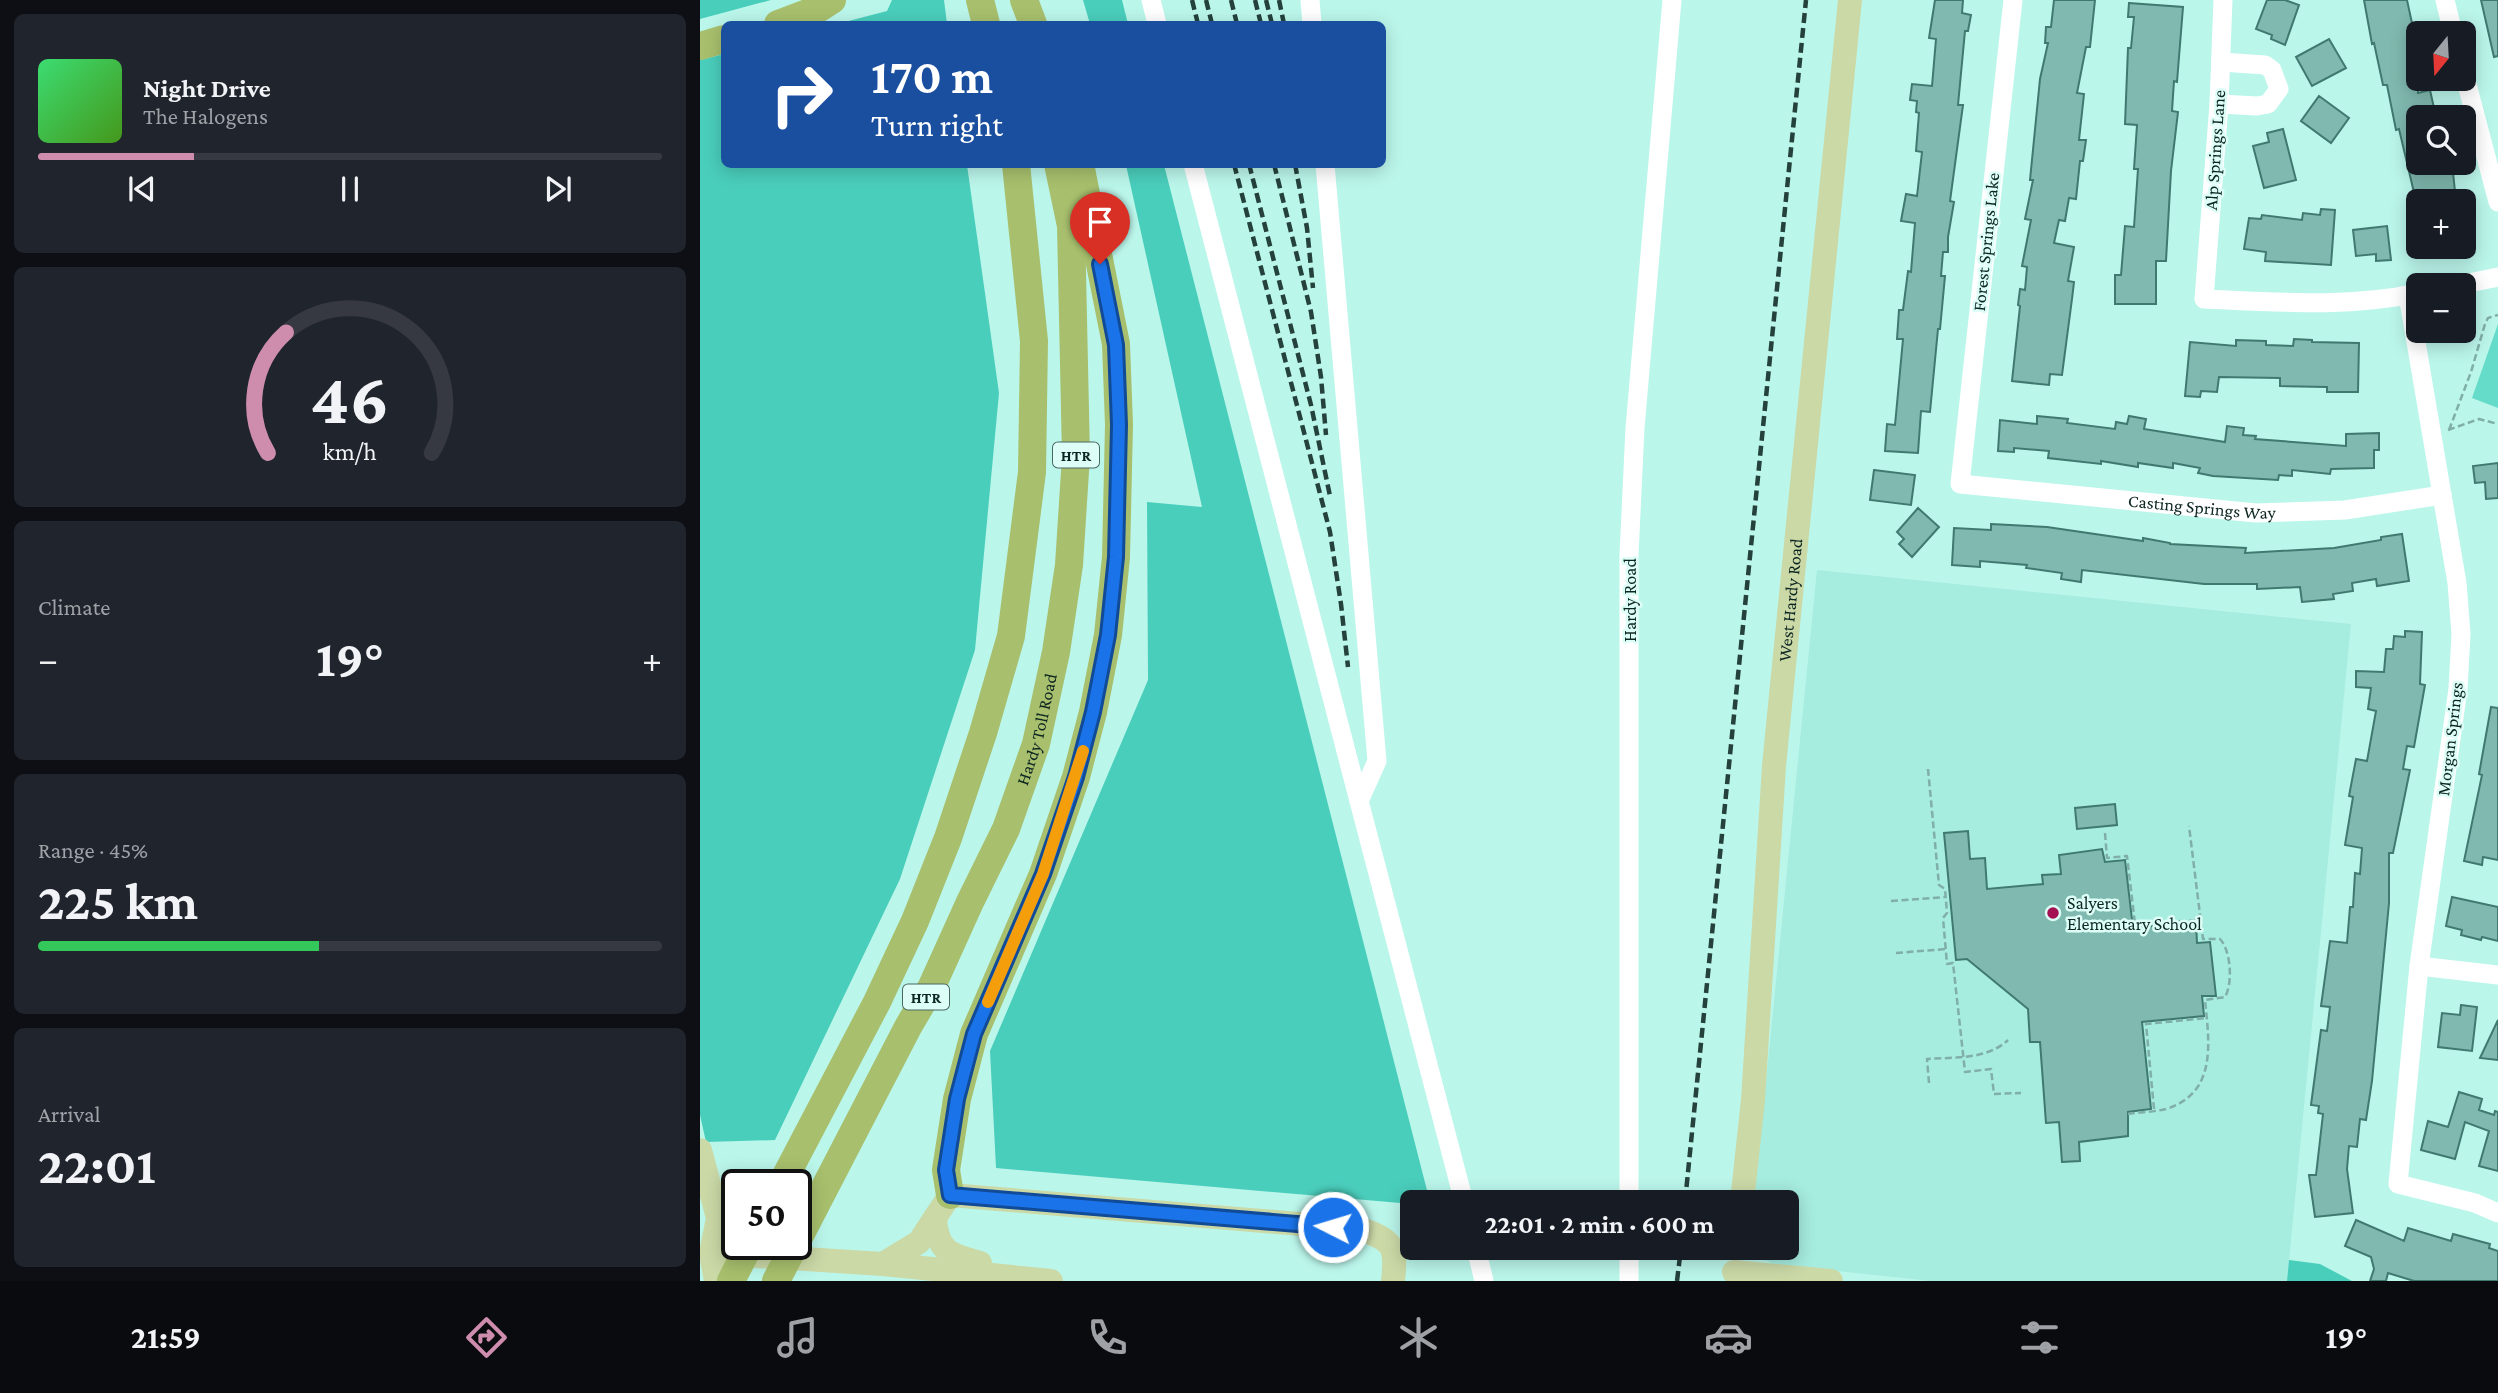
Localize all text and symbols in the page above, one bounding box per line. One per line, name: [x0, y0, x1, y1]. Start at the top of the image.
north arrow: [2406, 21, 2476, 91]
map controls: [2406, 21, 2476, 343]
icon: right: [756, 49, 847, 140]
text: 170 m: [871, 49, 993, 104]
text: Night Drive: [143, 74, 271, 103]
street label: Alp Springs Lane: [2201, 89, 2229, 211]
text: The Halogens: [143, 103, 268, 129]
button: search: [2406, 105, 2476, 175]
text: Turn right: [871, 107, 1003, 143]
icon: previous: [123, 170, 161, 208]
icon: pause: [331, 170, 369, 208]
icon: next: [539, 170, 577, 208]
street label: Forest Springs Lake: [1969, 172, 2003, 312]
button: +: [2406, 189, 2476, 259]
pin: [1070, 192, 1130, 264]
icon: arrive: [1081, 203, 1119, 241]
button: −: [2406, 273, 2476, 343]
text: 46: [311, 359, 389, 440]
text: km/h: [323, 438, 377, 465]
road number: HTR: [1053, 442, 1099, 468]
street label: Casting Springs Way: [2127, 491, 2277, 523]
street label: West Hardy Road: [1774, 537, 1807, 663]
street label: Hardy Road: [1620, 558, 1640, 642]
text: Climate: [38, 594, 110, 620]
text: 19°: [316, 629, 384, 687]
text: −: [38, 638, 58, 680]
text: +: [642, 638, 662, 680]
street label: Hardy Toll Road: [1012, 671, 1061, 788]
street label: Morgan Springs: [2433, 681, 2467, 797]
text: Range · 45%: [38, 837, 148, 863]
text: 225 km: [38, 872, 198, 930]
place label: Salyers Elementary School: [2067, 893, 2202, 934]
marker: Salyers Elementary School: [2045, 905, 2061, 921]
road number: HTR: [903, 984, 949, 1009]
text: Arrival: [38, 1101, 101, 1127]
text: 22:01: [38, 1136, 156, 1194]
speed limit sign: 50: [721, 1169, 812, 1260]
position arrow: [1296, 1190, 1370, 1264]
text: 22:01 · 2 min · 600 m: [1485, 1210, 1714, 1239]
icon: directions: [462, 1313, 511, 1362]
icon: music: [773, 1313, 822, 1362]
icon: phone: [1083, 1313, 1132, 1362]
icon: climate: [1394, 1313, 1443, 1362]
icon: car: [1704, 1313, 1753, 1362]
icon: filters: [2015, 1313, 2064, 1362]
text: 21:59: [131, 1319, 201, 1355]
text: 19°: [2325, 1319, 2367, 1355]

